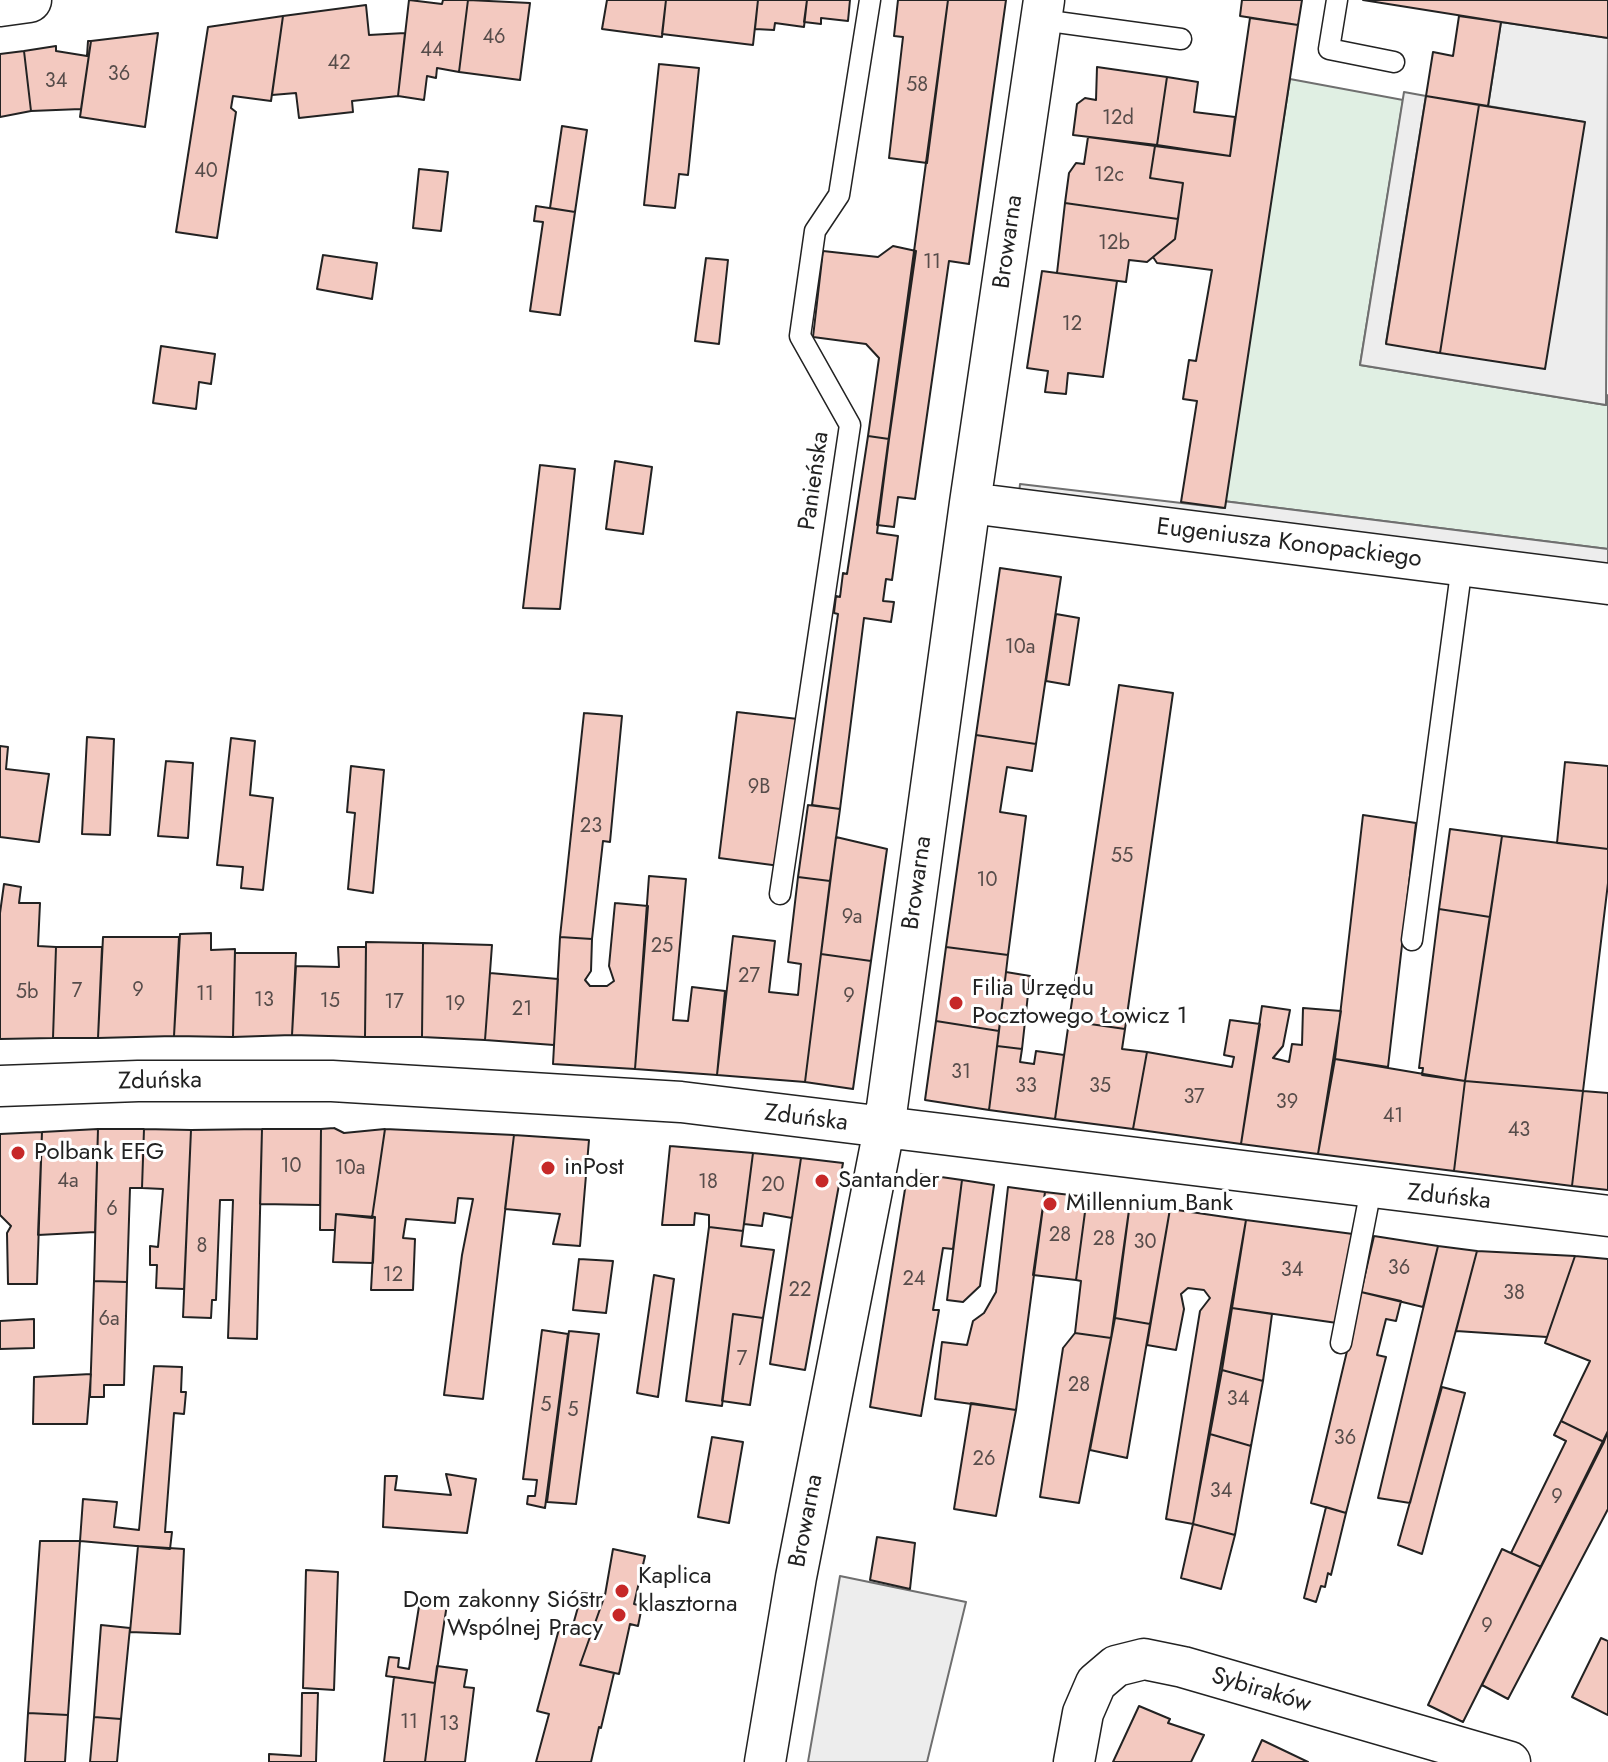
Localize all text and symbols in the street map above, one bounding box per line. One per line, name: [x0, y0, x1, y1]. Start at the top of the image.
house number: 46: [482, 26, 506, 50]
house number: 44: [420, 39, 444, 63]
house number: 42: [327, 52, 351, 76]
house number: 36: [108, 63, 130, 87]
house number: 34: [45, 70, 67, 94]
house number: 58: [906, 74, 928, 98]
house number: 12d: [1102, 107, 1134, 131]
house number: 40: [194, 160, 218, 184]
house number: 12c: [1094, 164, 1124, 188]
street label: Browarna: [988, 193, 1030, 291]
house number: 12b: [1098, 232, 1130, 256]
house number: 11: [923, 251, 941, 275]
house number: 12: [1062, 313, 1082, 337]
street label: Panieńska: [794, 430, 836, 532]
street label: Eugeniusza Konopackiego: [1155, 513, 1423, 575]
house number: 10a: [1005, 636, 1035, 660]
house number: 9B: [748, 776, 770, 800]
house number: 23: [580, 815, 602, 839]
street label: Browarna: [897, 834, 939, 932]
house number: 55: [1111, 845, 1133, 869]
house number: 10: [977, 869, 997, 893]
house number: 9a: [842, 906, 862, 930]
house number: 25: [651, 935, 673, 959]
house number: 27: [738, 965, 760, 989]
place label: Filia Urzędu Pocztowego Łowicz 1: [972, 975, 1187, 1031]
house number: 9: [132, 979, 144, 1003]
house number: 7: [72, 980, 82, 1004]
house number: 5b: [16, 981, 38, 1005]
house number: 11: [196, 983, 214, 1007]
house number: 9: [843, 985, 855, 1009]
house number: 13: [254, 989, 274, 1013]
house number: 15: [320, 990, 340, 1014]
house number: 17: [384, 991, 404, 1015]
house number: 19: [445, 993, 465, 1017]
marker: Filia Urzędu Pocztowego Łowicz 1: [947, 994, 965, 1012]
house number: 21: [512, 998, 532, 1022]
house number: 31: [951, 1061, 971, 1085]
street label: Zduńska: [118, 1067, 202, 1097]
house number: 33: [1015, 1075, 1037, 1099]
house number: 35: [1089, 1075, 1111, 1099]
house number: 37: [1183, 1086, 1205, 1110]
house number: 39: [1276, 1091, 1298, 1115]
street label: Zduńska: [763, 1100, 849, 1138]
house number: 41: [1383, 1105, 1403, 1129]
house number: 43: [1508, 1119, 1530, 1143]
place label: Polbank EFG: [34, 1139, 164, 1167]
marker: Polbank EFG: [9, 1144, 27, 1162]
place label: inPost: [564, 1154, 624, 1182]
house number: 10: [281, 1155, 301, 1179]
house number: 10a: [335, 1157, 365, 1181]
marker: inPost: [539, 1159, 557, 1177]
place label: Santander: [838, 1167, 939, 1195]
house number: 4a: [57, 1170, 79, 1194]
house number: 18: [698, 1171, 718, 1195]
marker: Santander: [813, 1172, 831, 1190]
house number: 20: [761, 1174, 785, 1198]
street label: Zduńska: [1406, 1179, 1492, 1217]
place label: Millennium Bank: [1066, 1190, 1233, 1218]
marker: Millennium Bank: [1041, 1195, 1059, 1213]
house number: 6: [106, 1198, 118, 1222]
house number: 28: [1049, 1224, 1071, 1248]
house number: 28: [1093, 1228, 1115, 1252]
house number: 30: [1134, 1231, 1156, 1255]
house number: 8: [197, 1235, 207, 1259]
house number: 36: [1388, 1257, 1410, 1281]
house number: 34: [1281, 1259, 1303, 1283]
house number: 12: [383, 1264, 403, 1288]
house number: 24: [902, 1268, 926, 1292]
house number: 22: [789, 1279, 811, 1303]
house number: 38: [1503, 1282, 1525, 1306]
house number: 6a: [98, 1308, 120, 1332]
house number: 7: [737, 1348, 747, 1372]
house number: 28: [1068, 1374, 1090, 1398]
house number: 34: [1227, 1388, 1249, 1412]
house number: 5: [540, 1394, 552, 1418]
house number: 5: [567, 1399, 579, 1423]
house number: 36: [1334, 1427, 1356, 1451]
house number: 26: [973, 1448, 995, 1472]
street label: Browarna: [784, 1472, 830, 1570]
house number: 34: [1210, 1480, 1232, 1504]
house number: 9: [1551, 1486, 1563, 1510]
place label: Kaplica klasztorna: [638, 1563, 738, 1619]
marker: Kaplica klasztorna: [613, 1582, 631, 1600]
place label: Dom zakonny Sióstr Wspólnej Pracy: [403, 1587, 603, 1643]
marker: Dom zakonny Sióstr Wspólnej Pracy: [610, 1606, 628, 1624]
house number: 9: [1481, 1615, 1493, 1639]
street label: Sybiraków: [1208, 1662, 1314, 1720]
house number: 11: [400, 1711, 418, 1735]
house number: 13: [439, 1713, 459, 1737]

